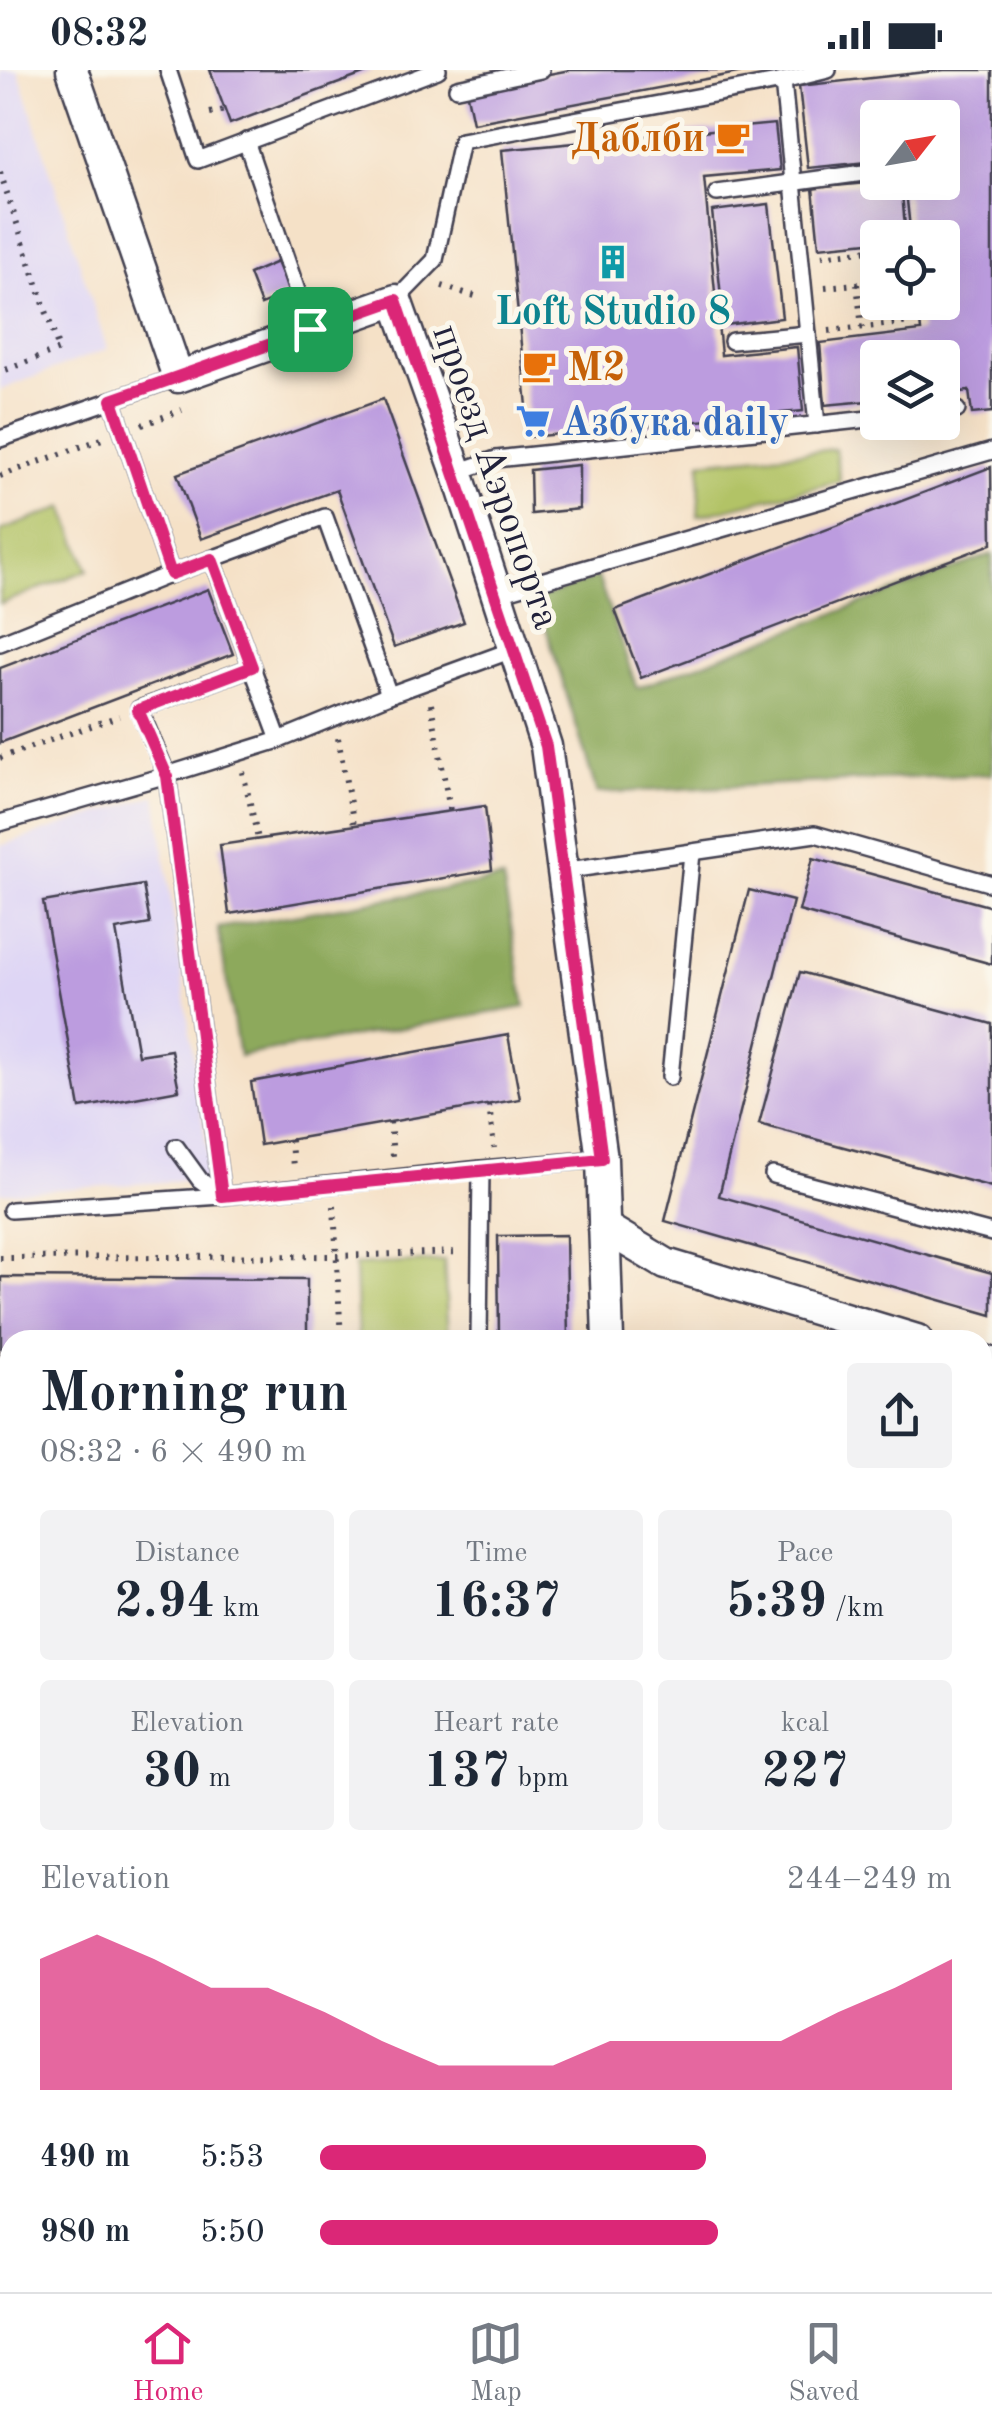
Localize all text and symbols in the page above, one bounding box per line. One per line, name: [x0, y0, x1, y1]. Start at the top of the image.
text: 08:32: [50, 16, 149, 54]
north arrow: [860, 100, 960, 200]
map controls: [860, 100, 960, 440]
cafe icon: Даблби: [714, 118, 752, 156]
place label: Даблби: [571, 121, 705, 161]
button: locate: [860, 220, 960, 320]
building icon: Loft Studio 8: [594, 243, 632, 281]
pin: [268, 287, 353, 372]
place label: Loft Studio 8: [495, 294, 731, 334]
icon: arrive: [283, 302, 338, 357]
street label: проезд Аэропорта: [423, 320, 565, 635]
button: layers: [860, 340, 960, 440]
cafe icon: M2: [520, 347, 558, 385]
place label: M2: [567, 350, 626, 390]
supermarket icon: Азбука daily: [514, 402, 552, 440]
place label: Азбука daily: [561, 405, 789, 445]
button: share: [847, 1363, 952, 1468]
text: Morning run: [40, 1368, 349, 1423]
text: 08:32 · 6 × 490 m: [40, 1437, 307, 1469]
text: Distance: [134, 1540, 240, 1568]
text: Time: [465, 1540, 527, 1568]
text: Pace: [777, 1540, 833, 1568]
text: 2.94: [114, 1578, 215, 1628]
text: 16:37: [431, 1578, 561, 1628]
text: 5:39: [726, 1578, 827, 1628]
text: km: [215, 1595, 260, 1623]
text: /km: [827, 1595, 884, 1623]
text: Elevation: [130, 1710, 244, 1738]
text: Heart rate: [433, 1710, 559, 1738]
text: kcal: [781, 1710, 829, 1738]
text: 30: [143, 1748, 201, 1798]
text: 137: [423, 1748, 510, 1798]
text: 227: [762, 1748, 849, 1798]
text: m: [201, 1765, 231, 1793]
text: bpm: [510, 1765, 569, 1793]
text: Elevation: [40, 1864, 170, 1896]
text: 244–249 m: [786, 1864, 952, 1896]
text: 490 m: [40, 2142, 130, 2174]
text: 5:53: [200, 2142, 265, 2174]
text: 980 m: [40, 2217, 130, 2249]
text: 5:50: [200, 2217, 265, 2249]
tab: Home: [132, 2316, 204, 2411]
tab: Map: [468, 2316, 523, 2411]
tab: Saved: [788, 2316, 860, 2411]

